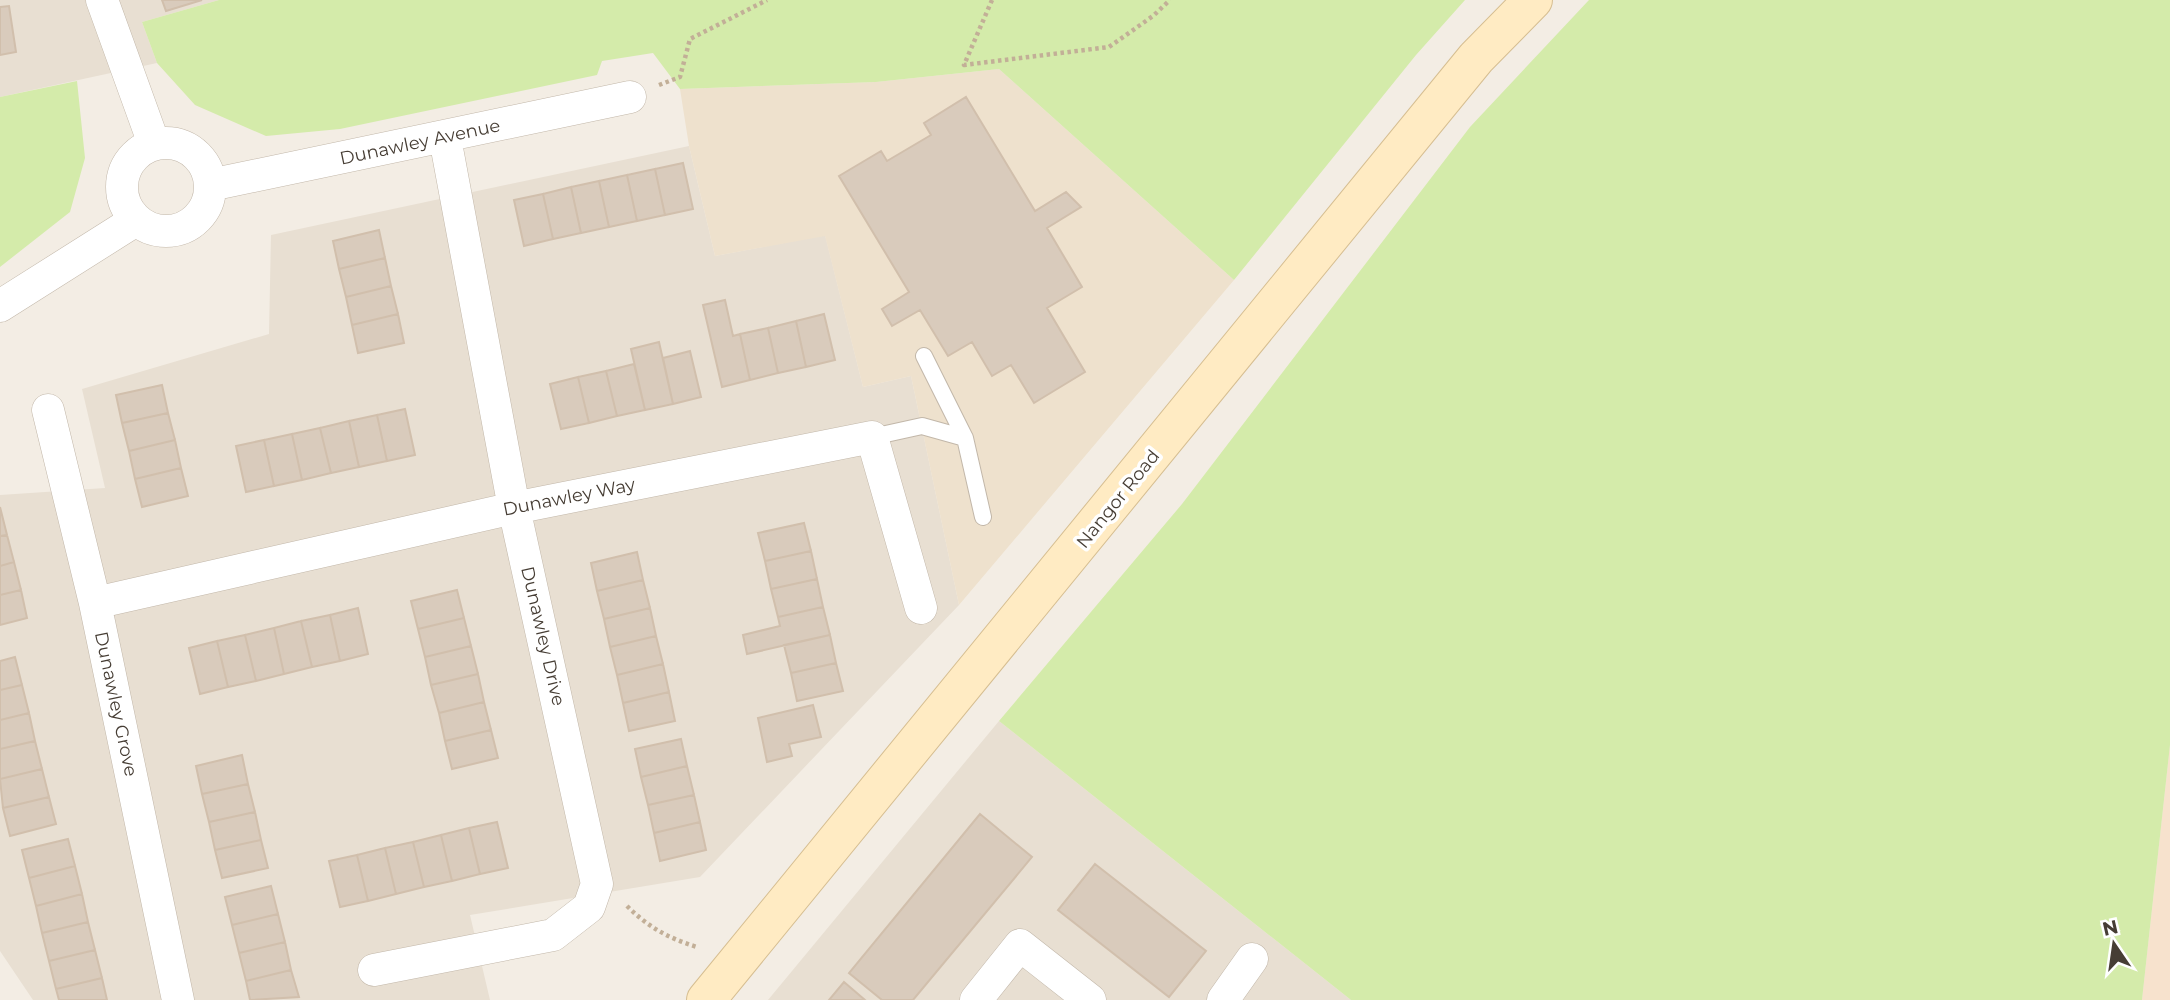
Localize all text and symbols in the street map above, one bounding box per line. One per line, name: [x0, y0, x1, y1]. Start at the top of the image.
street label: Dunawley Avenue: [338, 114, 502, 170]
street label: Nangor Road: [1072, 445, 1164, 553]
street label: Dunawley Way: [501, 473, 637, 521]
street label: Dunawley Drive: [516, 564, 570, 708]
street label: Dunawley Grove: [90, 629, 142, 779]
north arrow: [2079, 909, 2149, 979]
text: N: [2100, 915, 2120, 941]

